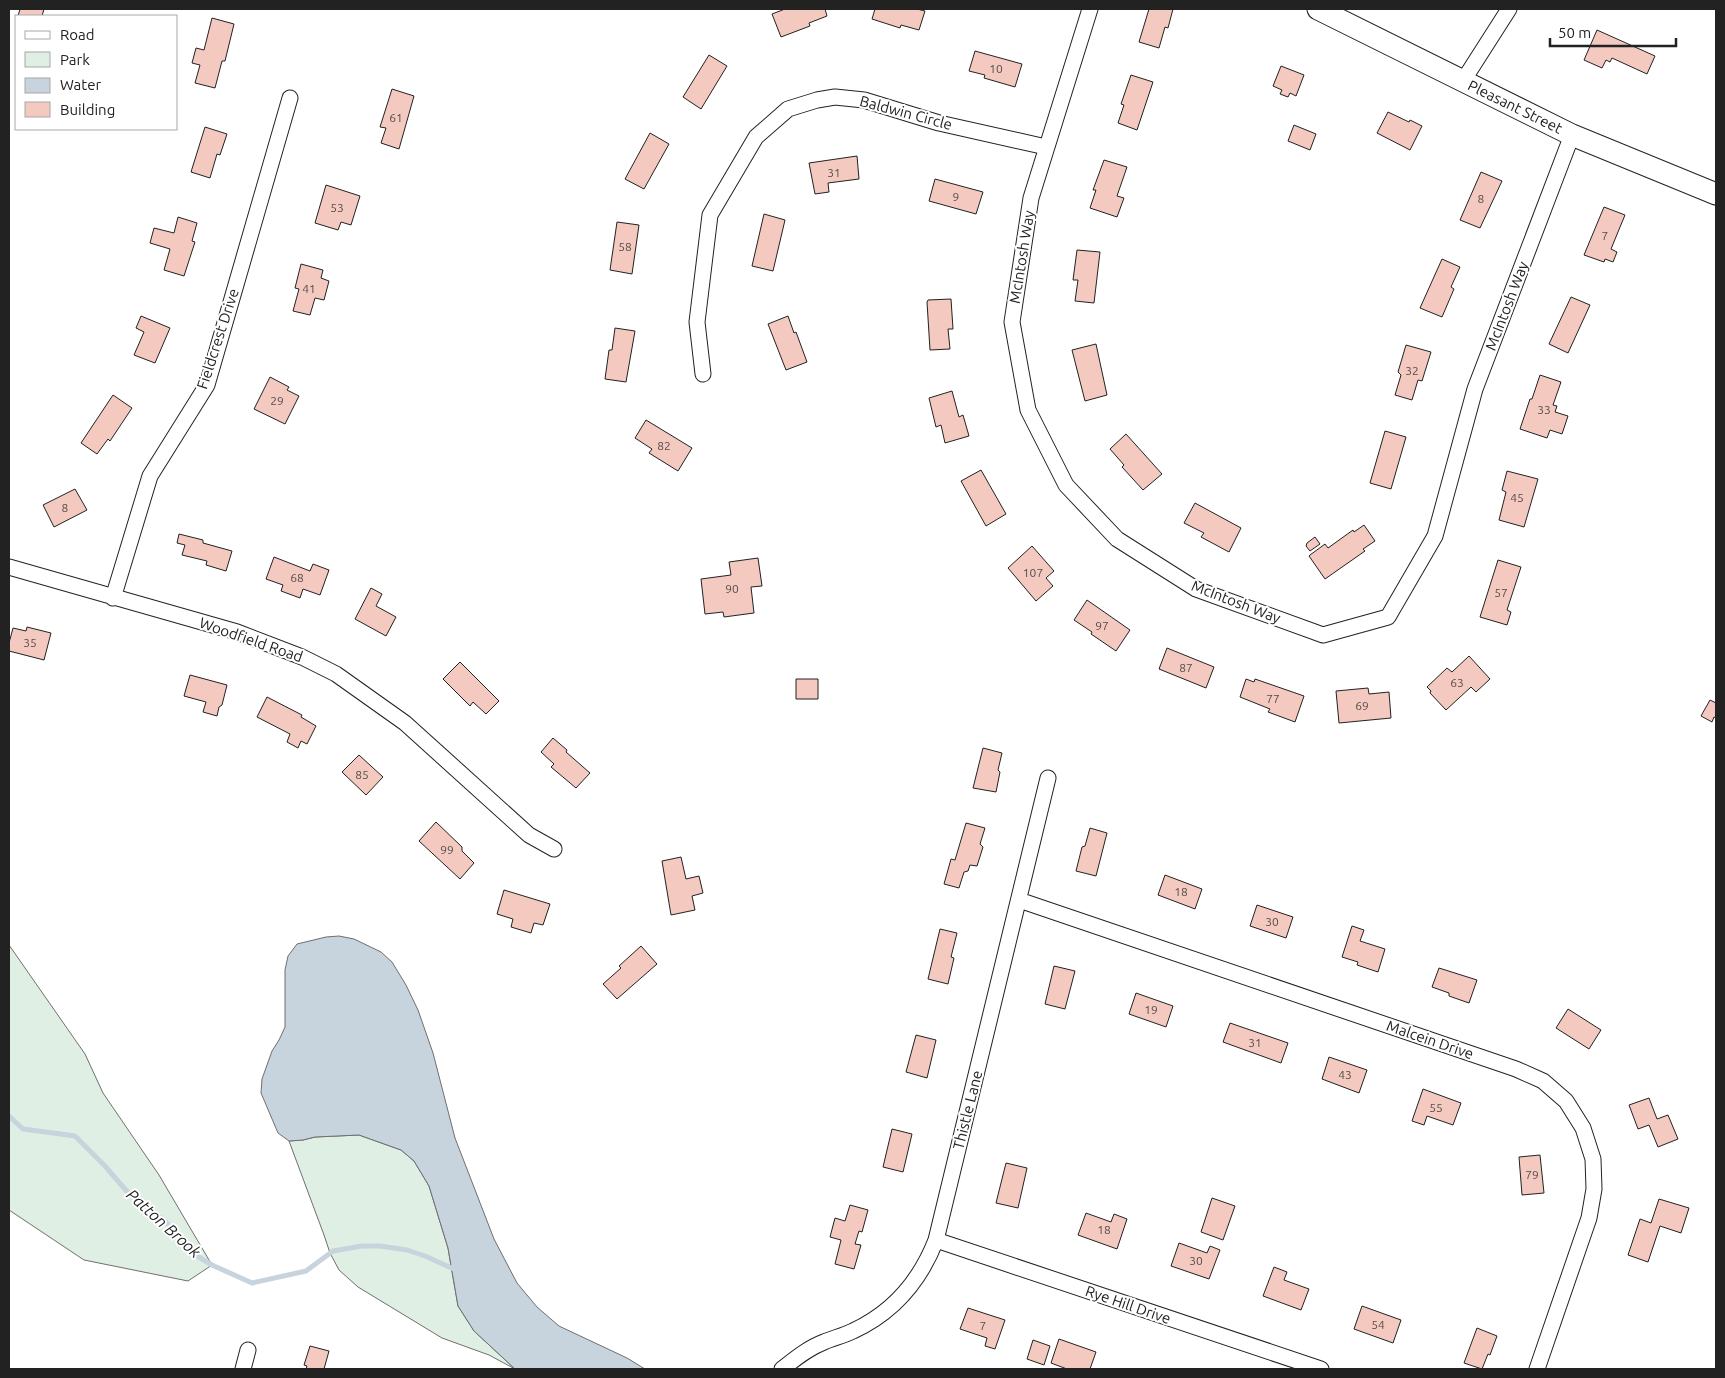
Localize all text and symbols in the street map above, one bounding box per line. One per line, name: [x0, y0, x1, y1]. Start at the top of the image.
legend: [15, 15, 178, 130]
scale bar: [1550, 15, 1676, 47]
text: 50 m: [1558, 24, 1591, 41]
text: Road: [60, 26, 95, 43]
text: Park: [60, 51, 90, 68]
house number: 10: [989, 62, 1003, 75]
text: Water: [60, 76, 101, 93]
street label: Pleasant Street: [1465, 76, 1565, 137]
street label: Baldwin Circle: [858, 92, 954, 133]
text: Building: [60, 101, 115, 118]
house number: 61: [389, 111, 403, 124]
house number: 31: [827, 166, 841, 179]
house number: 9: [953, 190, 959, 203]
house number: 8: [1478, 192, 1485, 205]
house number: 53: [330, 201, 344, 214]
street label: McIntosh Way: [1006, 209, 1037, 305]
house number: 7: [1602, 229, 1608, 242]
house number: 58: [618, 240, 632, 253]
street label: McIntosh Way: [1482, 259, 1531, 353]
house number: 41: [302, 282, 316, 295]
street label: Fieldcrest Drive: [193, 286, 242, 391]
house number: 32: [1405, 364, 1419, 377]
house number: 29: [270, 394, 284, 407]
house number: 33: [1537, 403, 1551, 416]
house number: 82: [657, 439, 671, 452]
house number: 45: [1510, 491, 1524, 504]
house number: 8: [62, 501, 69, 514]
house number: 107: [1023, 566, 1043, 579]
house number: 68: [290, 571, 304, 584]
street label: McIntosh Way: [1189, 577, 1283, 626]
house number: 90: [725, 582, 739, 595]
house number: 57: [1494, 586, 1508, 599]
street label: Woodfield Road: [197, 614, 305, 665]
house number: 97: [1095, 619, 1109, 632]
house number: 35: [23, 636, 37, 649]
house number: 87: [1179, 661, 1193, 674]
house number: 63: [1450, 676, 1464, 689]
house number: 77: [1266, 692, 1280, 705]
house number: 69: [1355, 699, 1369, 712]
house number: 85: [355, 768, 369, 781]
house number: 99: [440, 843, 454, 856]
house number: 18: [1174, 885, 1188, 898]
house number: 30: [1265, 915, 1279, 928]
house number: 19: [1144, 1003, 1158, 1016]
street label: Malcein Drive: [1384, 1017, 1476, 1062]
house number: 31: [1248, 1036, 1262, 1049]
house number: 43: [1338, 1068, 1352, 1081]
street label: Thistle Lane: [949, 1069, 986, 1151]
house number: 55: [1429, 1101, 1443, 1114]
house number: 79: [1525, 1168, 1539, 1181]
water label: Patton Brook: [123, 1185, 205, 1261]
house number: 18: [1097, 1223, 1111, 1236]
house number: 30: [1189, 1254, 1203, 1267]
street label: Rye Hill Drive: [1083, 1282, 1173, 1327]
house number: 54: [1371, 1318, 1385, 1331]
house number: 7: [980, 1319, 986, 1332]

